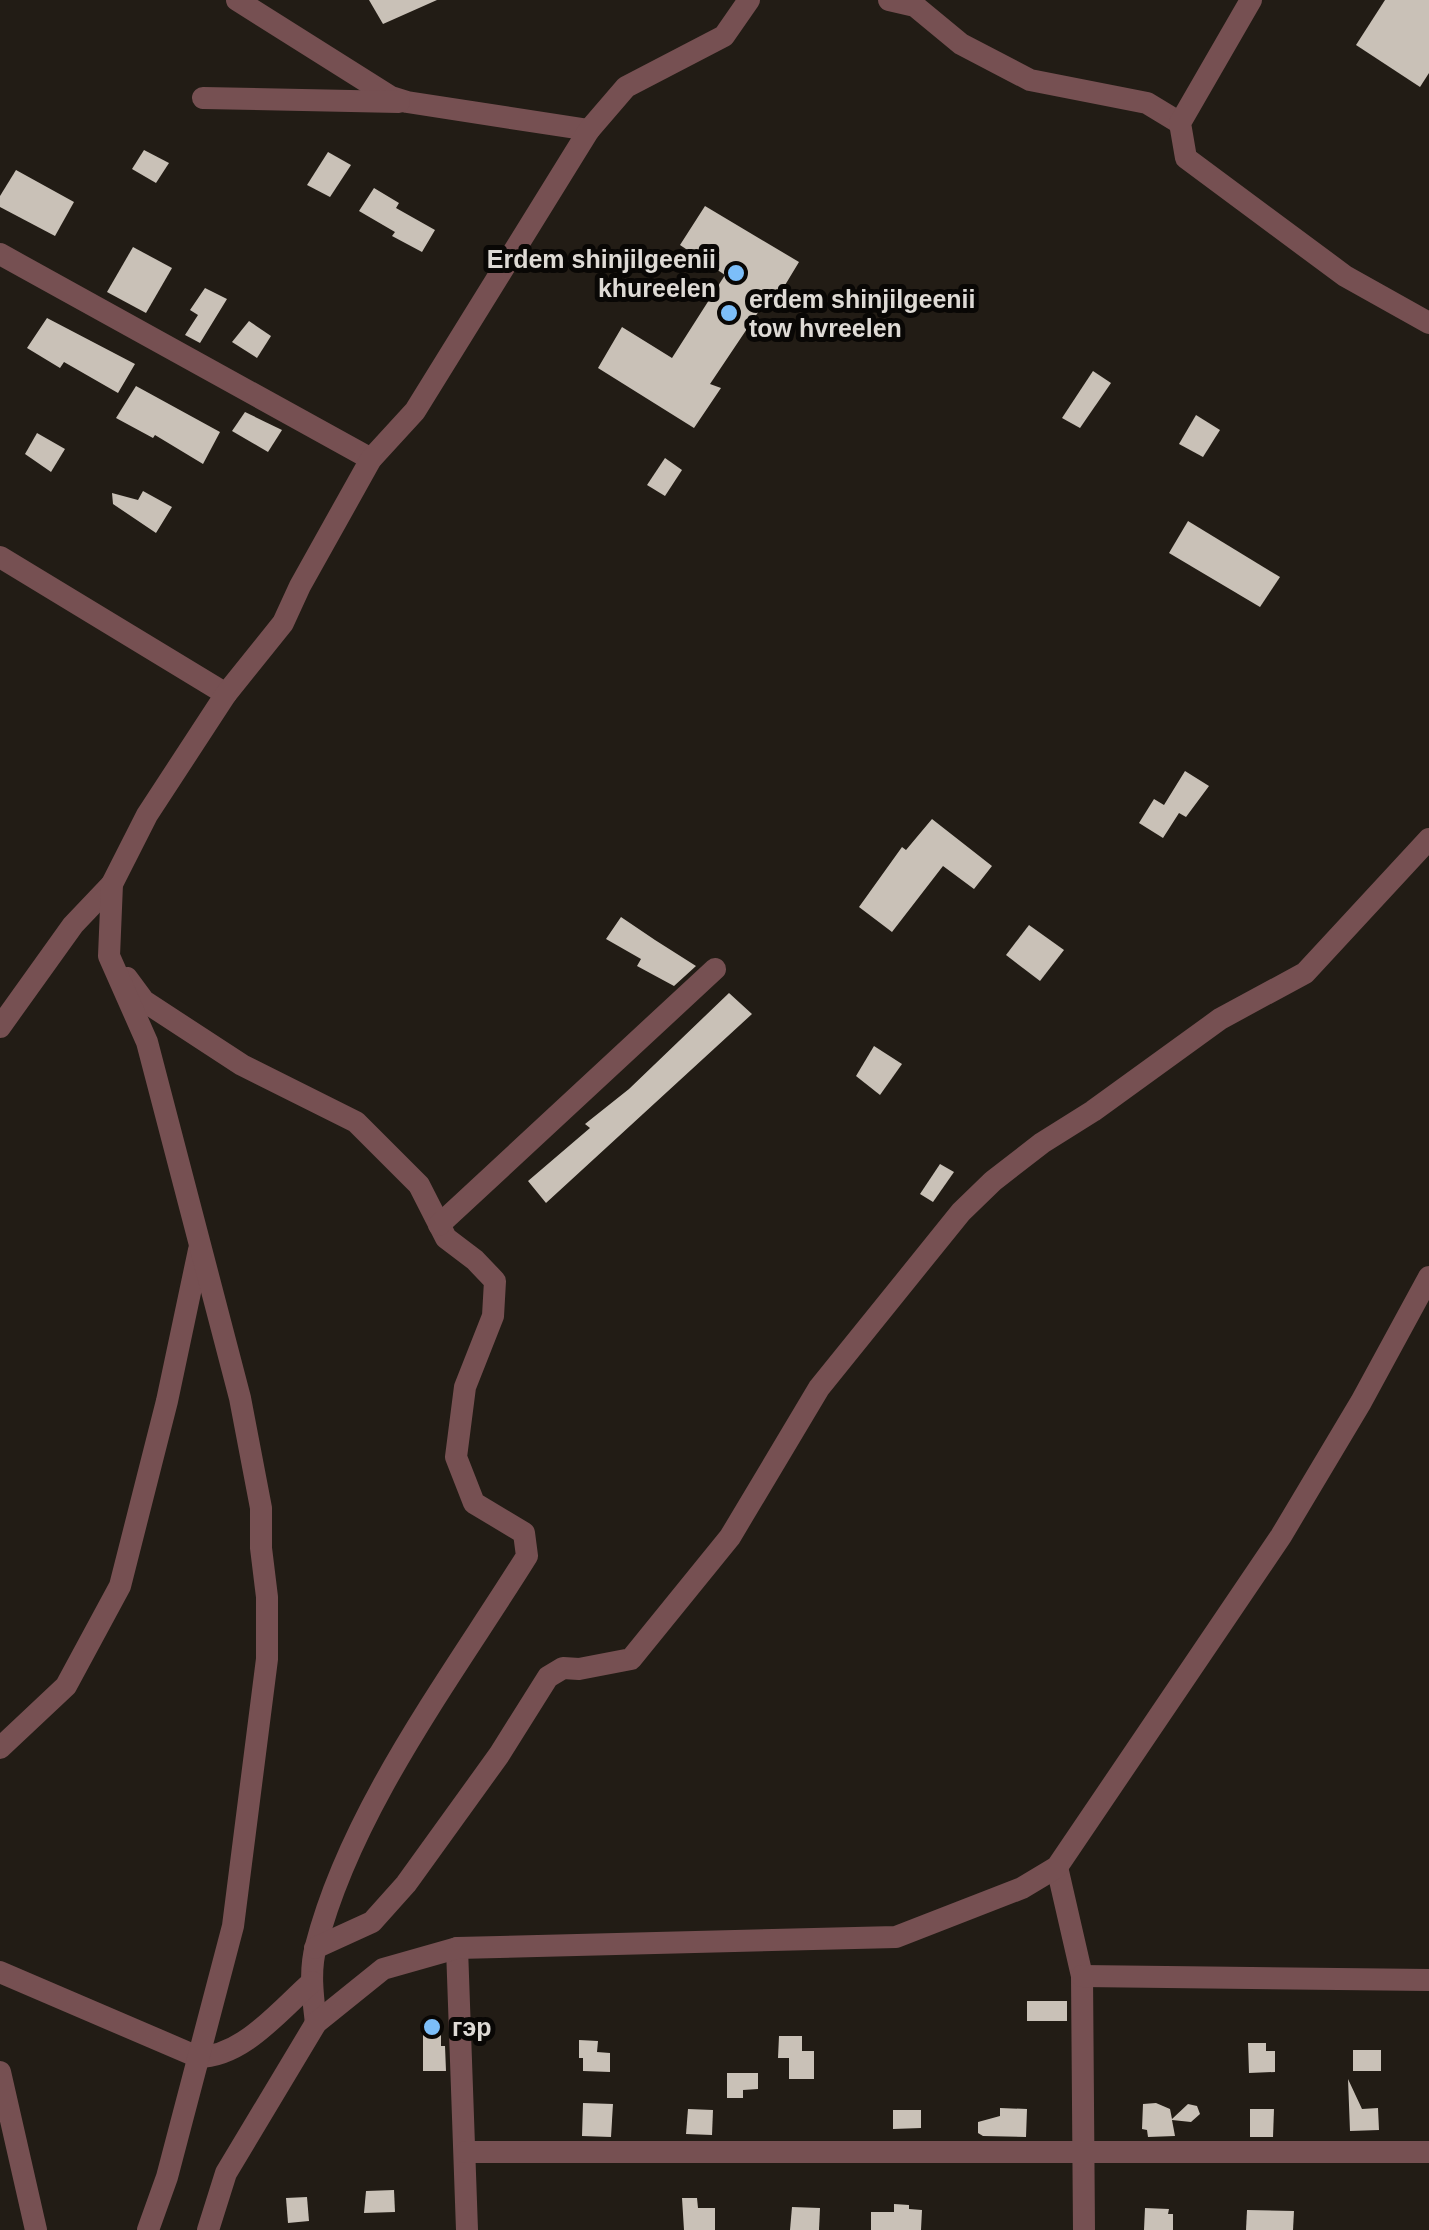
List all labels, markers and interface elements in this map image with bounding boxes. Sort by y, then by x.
place label: Erdem shinjilgeenii khureelen [487,245,716,302]
marker: Erdem shinjilgeenii khureelen [725,262,747,284]
place label: erdem shinjilgeenii tow hvreelen [749,285,975,342]
marker: erdem shinjilgeenii tow hvreelen [718,302,740,324]
place label: гэр [452,2013,492,2041]
marker: гэр [421,2016,443,2038]

